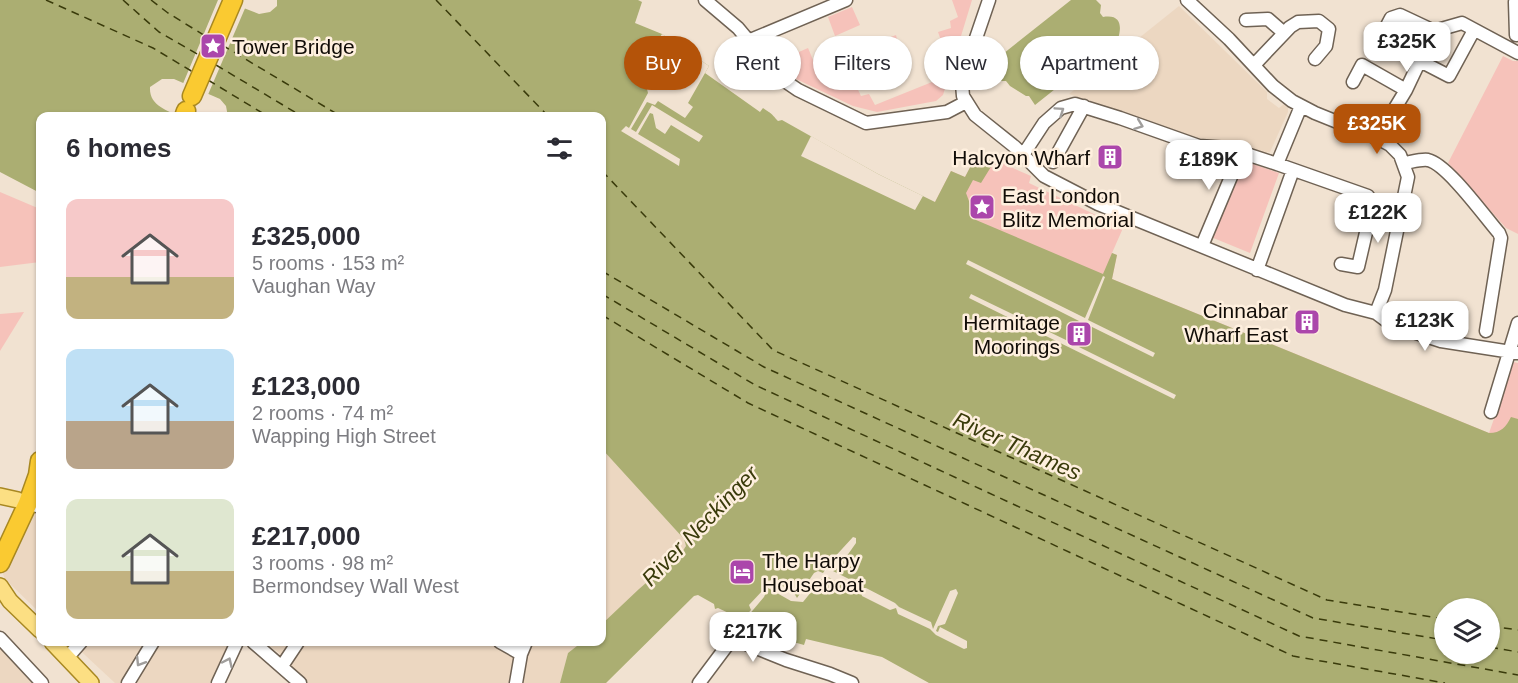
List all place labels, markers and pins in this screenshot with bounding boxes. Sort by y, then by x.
pin: £325K [1365,22,1449,73]
place icon: Tower Bridge [198,31,228,61]
place label: Tower Bridge [232,35,355,58]
pin: £325K [1335,104,1419,155]
pin: £189K [1167,140,1251,191]
building icon: Halcyon Wharf [1095,142,1125,172]
place label: Halcyon Wharf [952,146,1090,169]
place label: East London Blitz Memorial [1002,184,1134,231]
place icon: East London Blitz Memorial [967,192,997,222]
pin: £122K [1336,193,1420,244]
place label: Cinnabar Wharf East [1184,299,1288,346]
pin: £123K [1383,301,1467,352]
building icon: Cinnabar Wharf East [1292,307,1322,337]
place label: Hermitage Moorings [963,311,1060,358]
building icon: Hermitage Moorings [1064,319,1094,349]
place label: The Harpy Houseboat [762,549,864,596]
hotel icon: The Harpy Houseboat [727,557,757,587]
pin: £217K [711,612,795,663]

